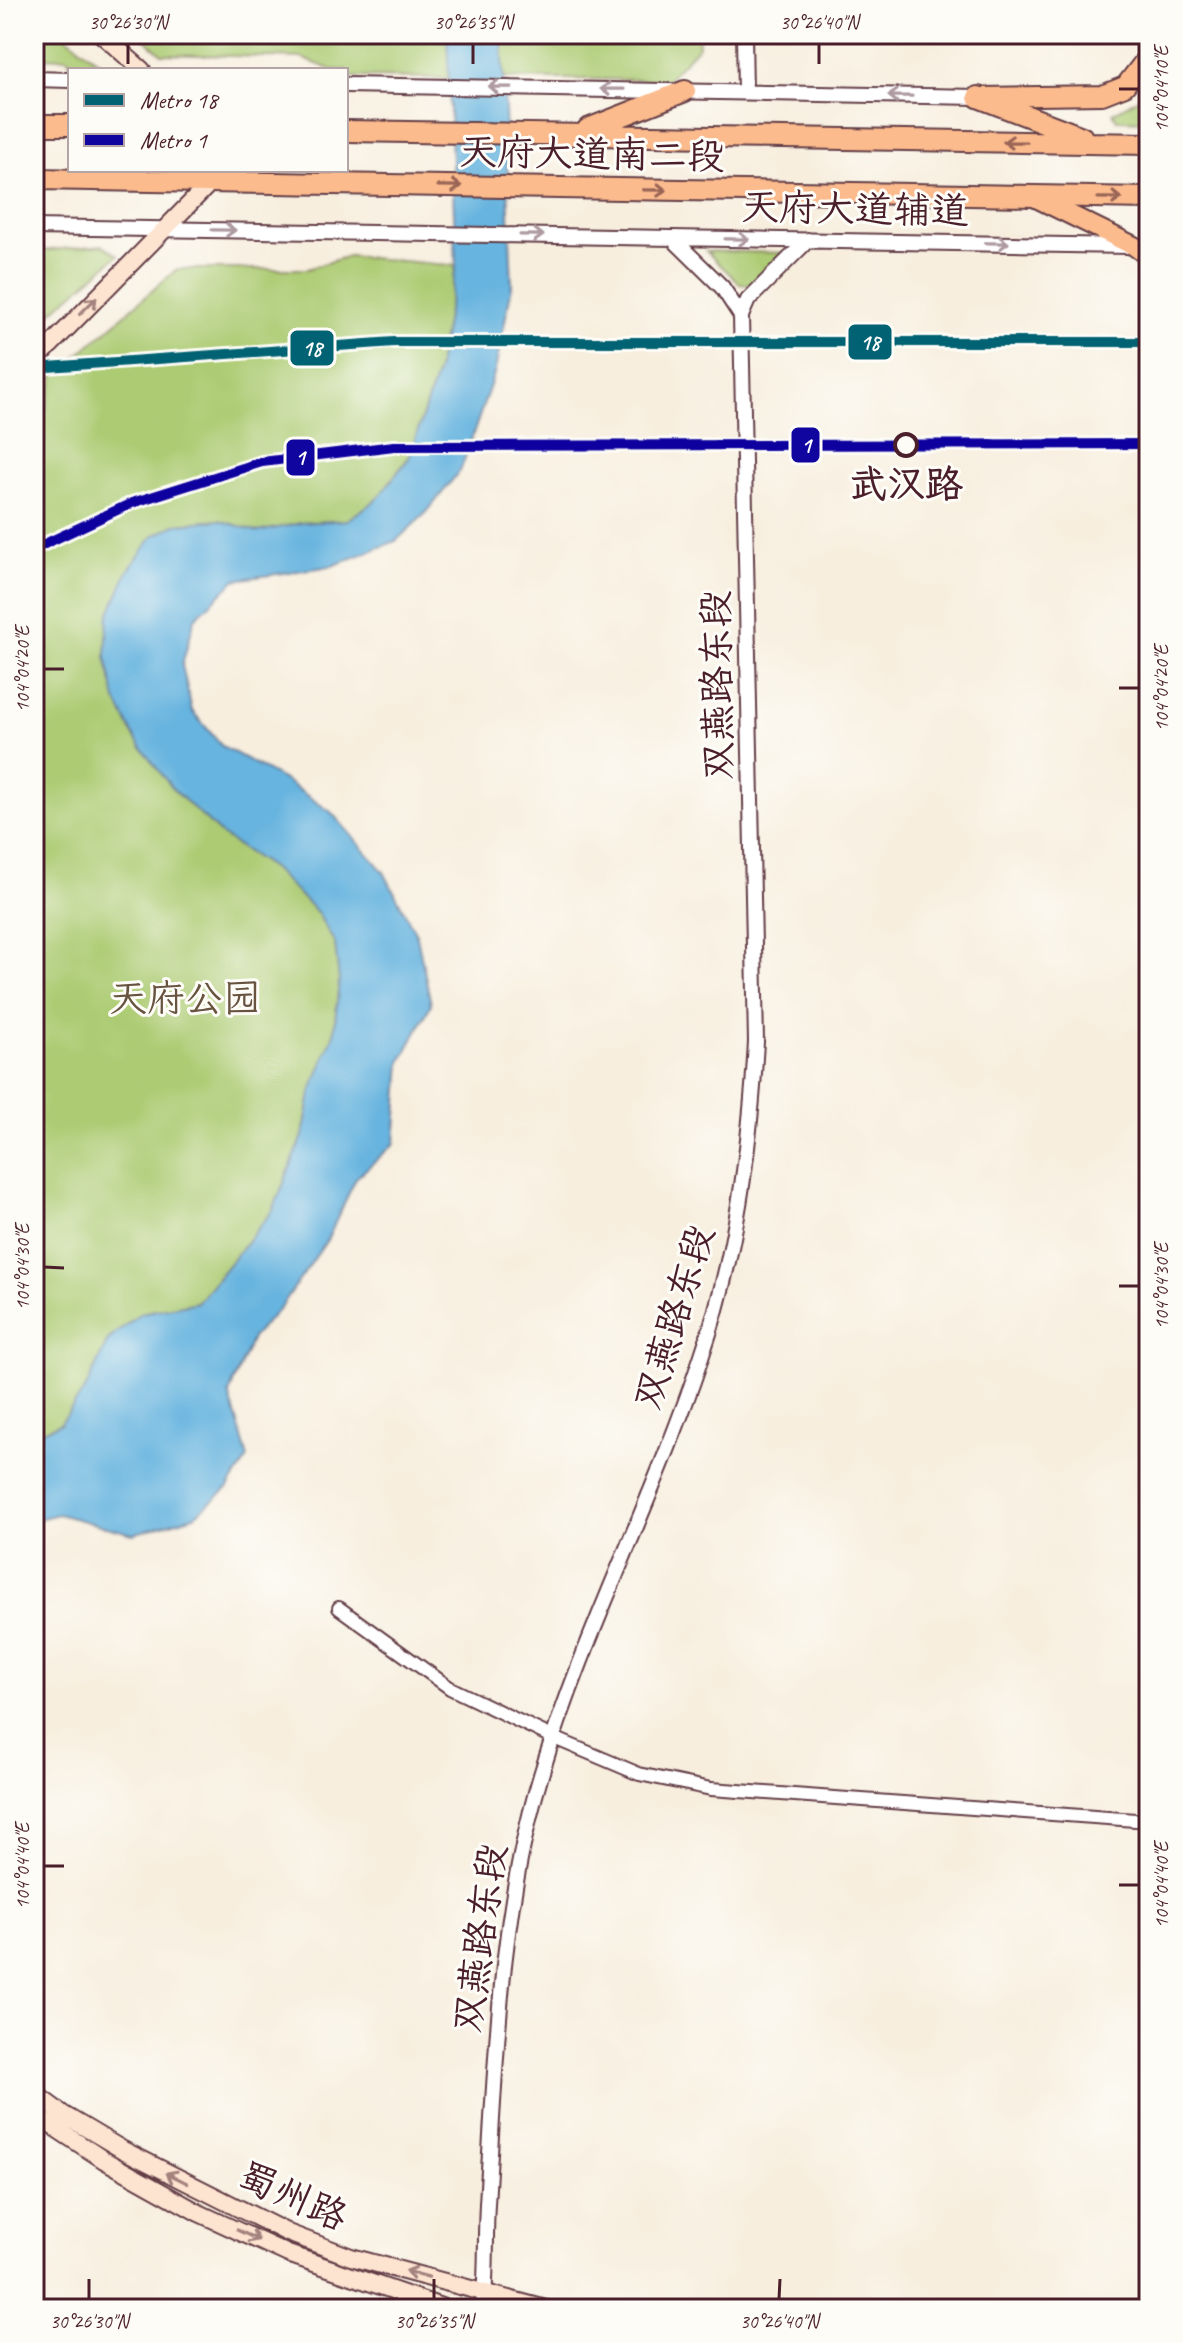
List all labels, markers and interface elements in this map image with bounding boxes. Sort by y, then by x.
text: 30°26'30"N [89,10,170,35]
text: 30°26'35"N [434,10,515,35]
text: 30°26'40"N [780,10,861,35]
text: 104°04'10"E [1149,43,1174,132]
legend [68,68,348,172]
one-way arrow [487,79,514,95]
one-way arrow [599,82,626,97]
text: Metro 18 [140,85,220,115]
one-way arrow [887,88,914,103]
text: Metro 1 [140,125,208,155]
street label: 天府大道南二段 [459,128,725,180]
one-way arrow [1002,134,1029,149]
one-way arrow [436,178,463,194]
one-way arrow [641,182,667,197]
street label: 天府大道辅道 [741,184,969,234]
one-way arrow [1096,190,1123,205]
one-way arrow [210,222,237,238]
one-way arrow [518,228,545,243]
one-way arrow [723,231,750,247]
one-way arrow [983,236,1010,251]
one-way arrow [79,296,98,316]
line badge: 18 [847,323,893,361]
line badge: 18 [289,329,335,367]
text: 18 [860,329,883,357]
text: 18 [302,335,325,363]
line badge: 1 [790,426,821,464]
text: 1 [801,432,813,460]
marker: 武汉路 [894,433,918,457]
line badge: 1 [285,438,316,477]
text: 1 [295,444,307,472]
place label: 武汉路 [849,461,963,508]
street label: 双燕路东段 [692,590,742,780]
text: 104°04'20"E [10,623,35,712]
text: 104°04'20"E [1149,642,1174,731]
park label: 天府公园 [109,975,261,1022]
street label: 双燕路东段 [624,1219,724,1415]
text: 104°04'30"E [10,1221,35,1310]
text: 104°04'30"E [1149,1240,1174,1329]
text: 104°04'40"E [10,1820,35,1909]
text: 104°04'40"E [1149,1839,1174,1928]
street label: 双燕路东段 [444,1841,516,2035]
street label: 蜀州路 [231,2151,355,2241]
one-way arrow [165,2169,189,2185]
one-way arrow [235,2229,259,2244]
one-way arrow [405,2265,431,2280]
text: 30°26'30"N [50,2309,131,2334]
text: 30°26'35"N [395,2309,476,2334]
text: 30°26'40"N [740,2309,821,2334]

